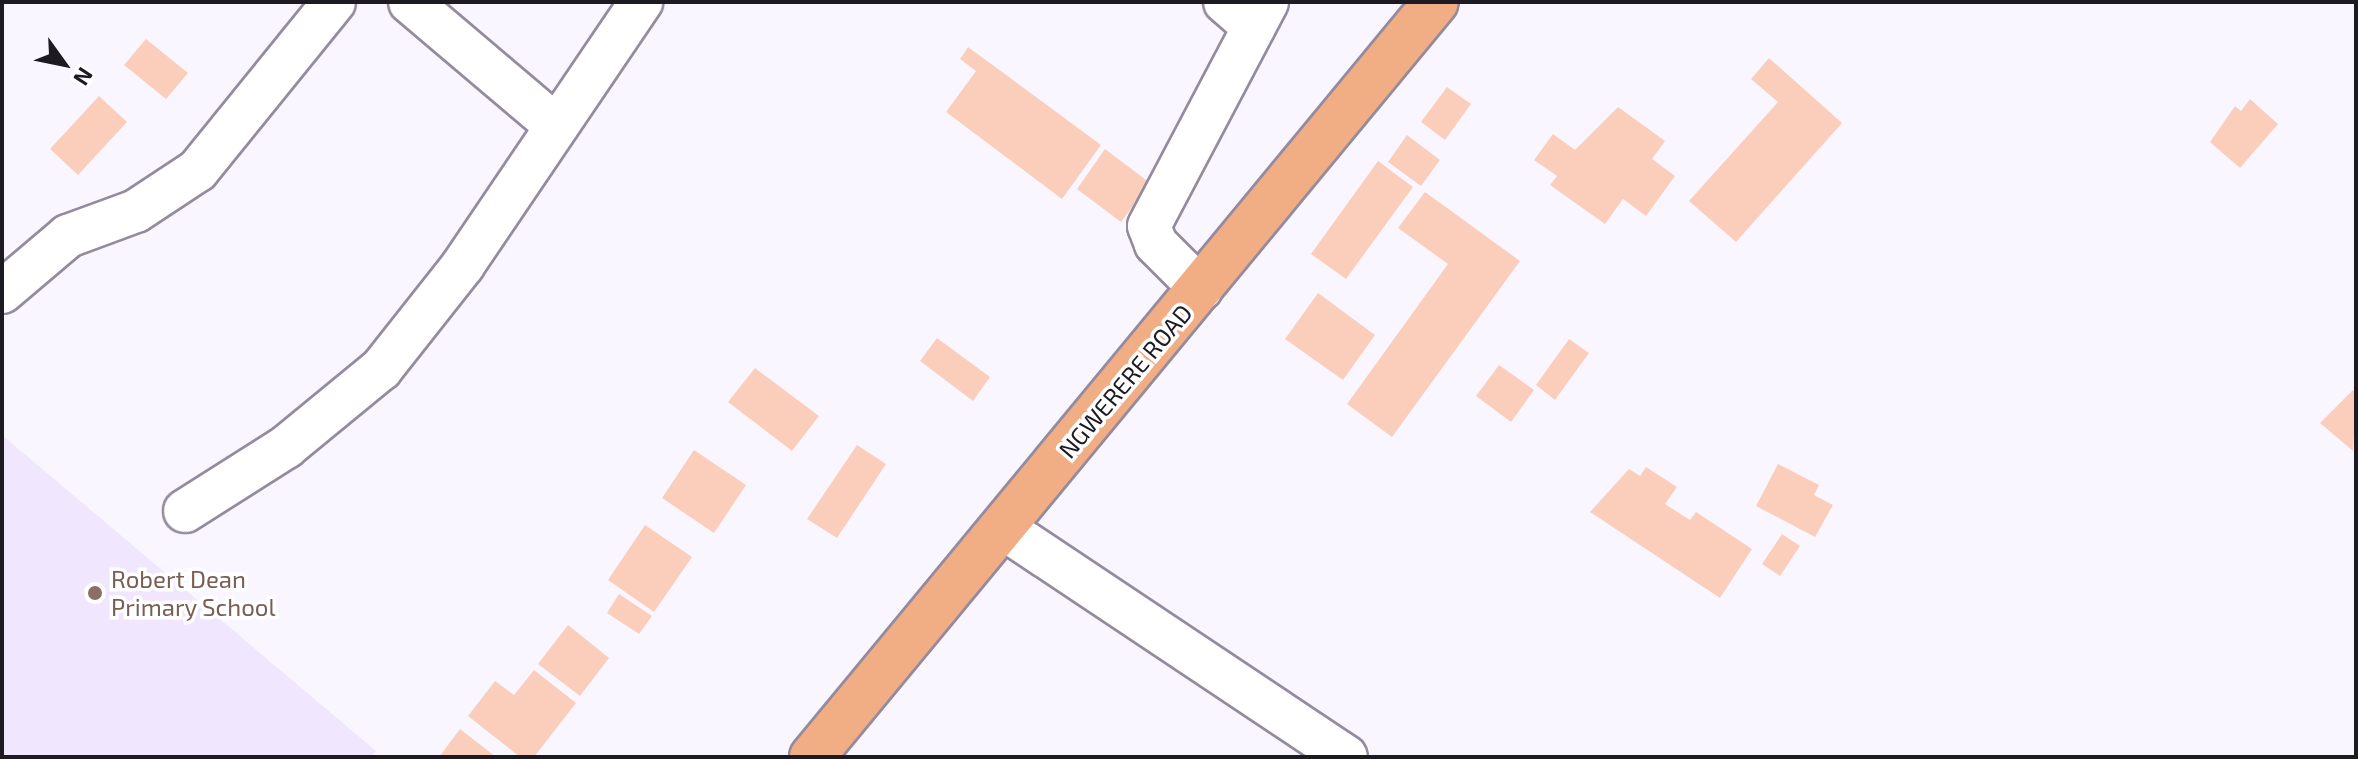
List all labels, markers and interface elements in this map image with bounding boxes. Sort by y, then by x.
north arrow [24,24,104,104]
text: N [69,63,99,91]
street label: NGWERERE ROAD [1052,298,1198,464]
place label: Robert Dean Primary School [111,565,276,621]
marker: Robert Dean Primary School [86,584,104,602]

